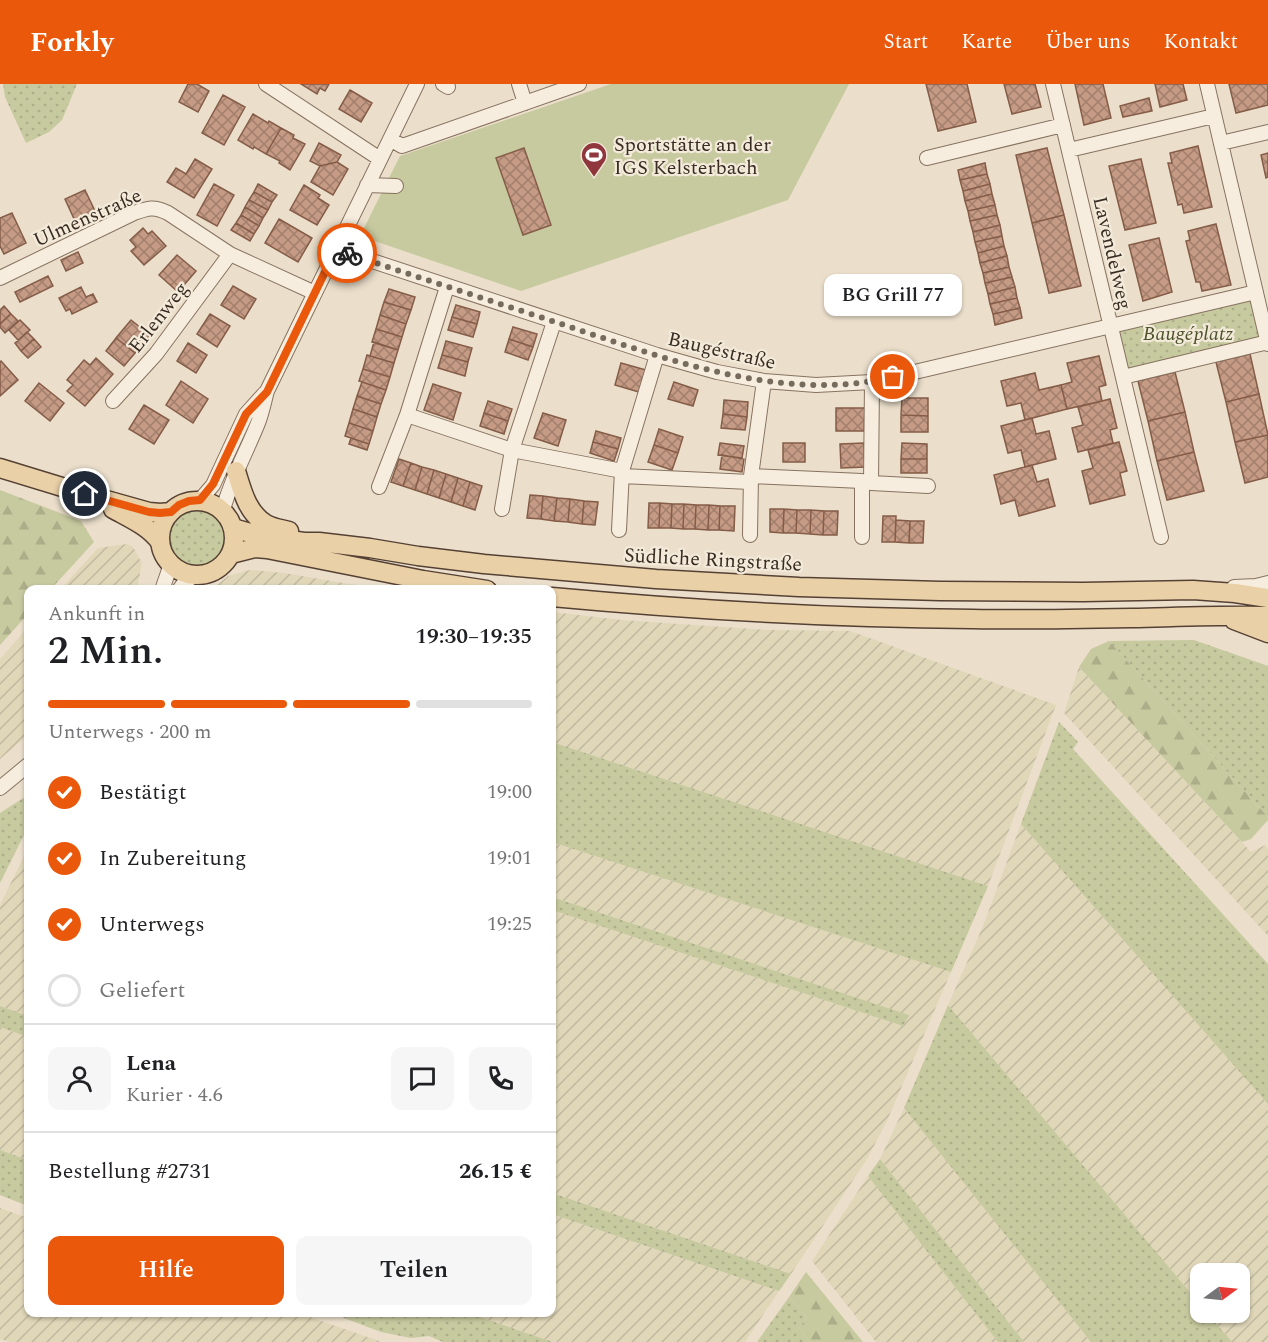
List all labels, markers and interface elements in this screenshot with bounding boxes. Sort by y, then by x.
text: Forkly [30,21,114,64]
text: Start [883,26,928,58]
text: Karte [961,26,1012,58]
text: Über uns [1045,26,1130,58]
text: Kontakt [1163,26,1238,58]
place label: Sportstätte an der IGS Kelsterbach [614,130,771,183]
sports icon: Sportstätte an der IGS Kelsterbach [579,140,609,178]
street label: Ulmenstraße [28,181,146,255]
street label: Lavendelweg [1084,193,1140,313]
courier [317,223,377,283]
icon: bike [331,237,364,270]
street label: Erlenweg [121,275,196,360]
callout: BG Grill 77 [824,275,962,317]
text: BG Grill 77 [841,280,945,310]
park label: Baugéplatz [1143,319,1233,349]
street label: Baugéstraße [665,324,779,378]
pin [867,351,918,402]
icon: bag [876,360,909,393]
pin [59,468,110,519]
icon: home [68,477,101,510]
street label: Südliche Ringstraße [623,540,803,580]
text: Ankunft in [48,599,145,629]
text: 19:30–19:35 [415,620,532,653]
text: 2 Min. [48,622,163,681]
text: Unterwegs · 200 m [48,717,211,747]
icon: check [48,776,81,809]
text: Bestätigt [99,776,187,809]
text: 19:00 [487,777,532,807]
icon: check [48,842,81,875]
text: In Zubereitung [99,842,247,875]
text: 19:01 [487,843,532,873]
icon: check [48,908,81,941]
text: Unterwegs [99,908,205,941]
text: 19:25 [487,909,532,939]
text: Geliefert [99,974,185,1007]
button: person [48,1047,111,1110]
text: Lena [126,1047,176,1080]
button: chat [391,1047,454,1110]
button: phone [469,1047,532,1110]
text: Kurier · 4.6 [126,1080,223,1110]
text: Bestellung #2731 [48,1155,212,1188]
text: 26.15 € [459,1155,532,1188]
button: Hilfe [48,1236,284,1305]
button: Teilen [296,1236,532,1305]
north arrow [1190,1263,1250,1323]
map controls [1190,1263,1250,1323]

